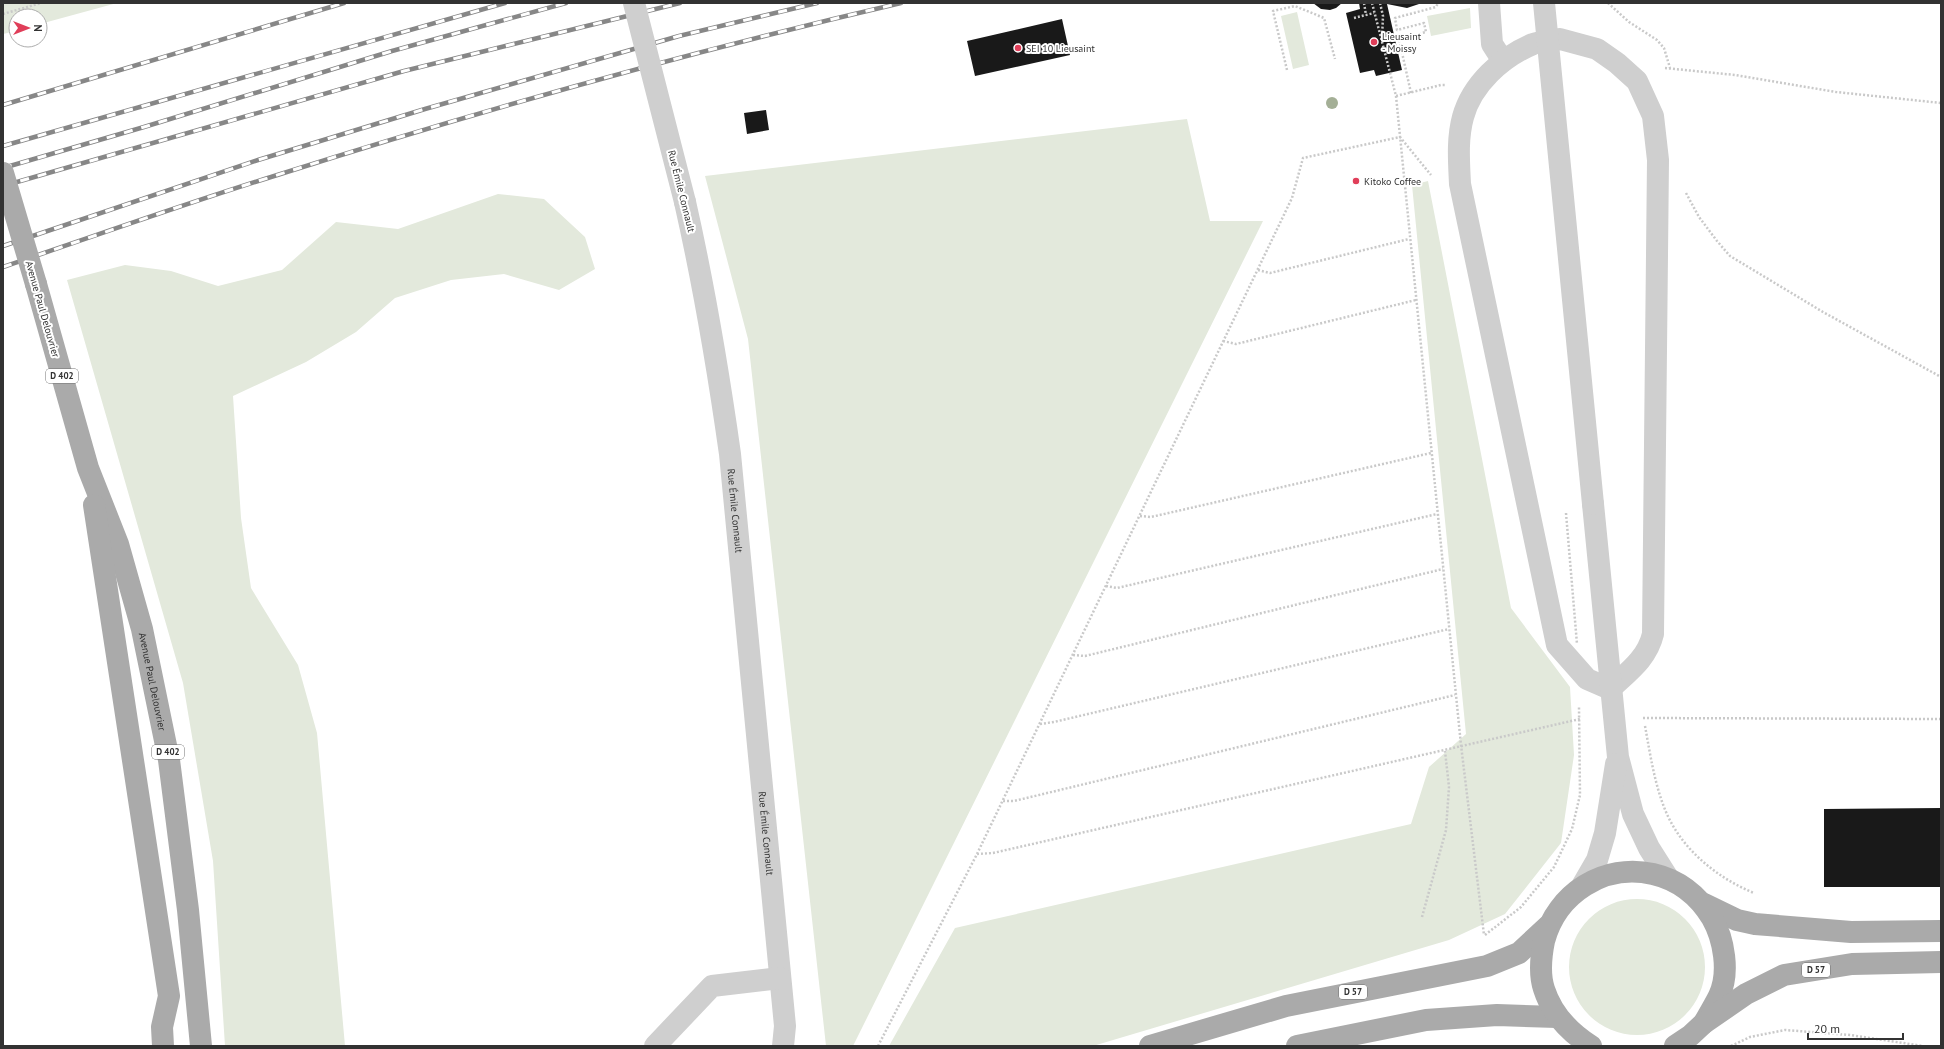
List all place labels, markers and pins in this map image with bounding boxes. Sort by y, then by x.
place label: Lieusaint - Moissy [1382,30,1422,55]
marker: Lieusaint - Moissy [1369,37,1379,47]
place label: SEI 10 Lieusaint [1026,42,1095,55]
marker: SEI 10 Lieusaint [1013,43,1023,53]
place label: Kitoko Coffee [1364,175,1421,188]
marker: Kitoko Coffee [1351,176,1361,186]

